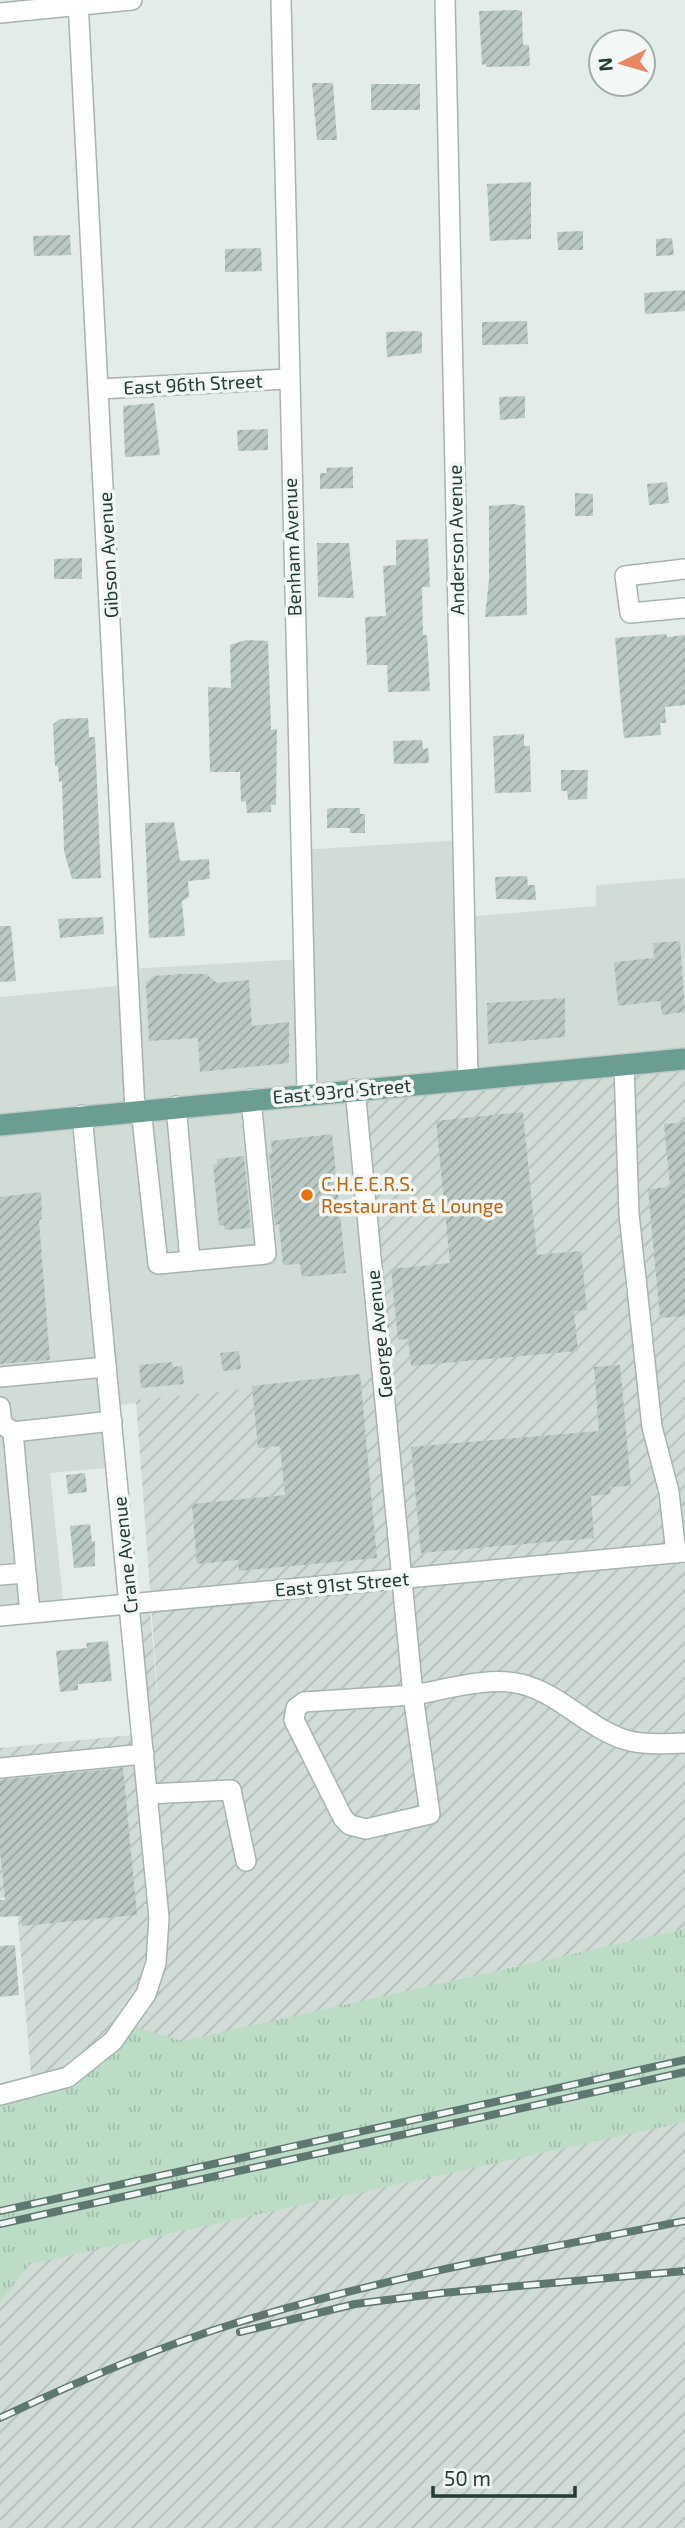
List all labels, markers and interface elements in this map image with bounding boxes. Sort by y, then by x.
north arrow [587,28,657,98]
text: N [593,57,617,72]
street label: East 96th Street [123,368,263,399]
street label: Anderson Avenue [443,465,468,615]
street label: Benham Avenue [278,477,305,617]
street label: Gibson Avenue [93,491,122,619]
street label: East 93rd Street [272,1073,412,1108]
place label: C.H.E.E.R.S. Restaurant & Lounge [321,1172,504,1217]
marker: C.H.E.E.R.S. Restaurant & Lounge [299,1187,315,1203]
street label: George Avenue [360,1269,397,1399]
street label: Crane Avenue [107,1495,142,1615]
street label: East 91st Street [274,1566,410,1601]
scale bar [433,2454,575,2498]
text: 50 m [444,2465,491,2490]

